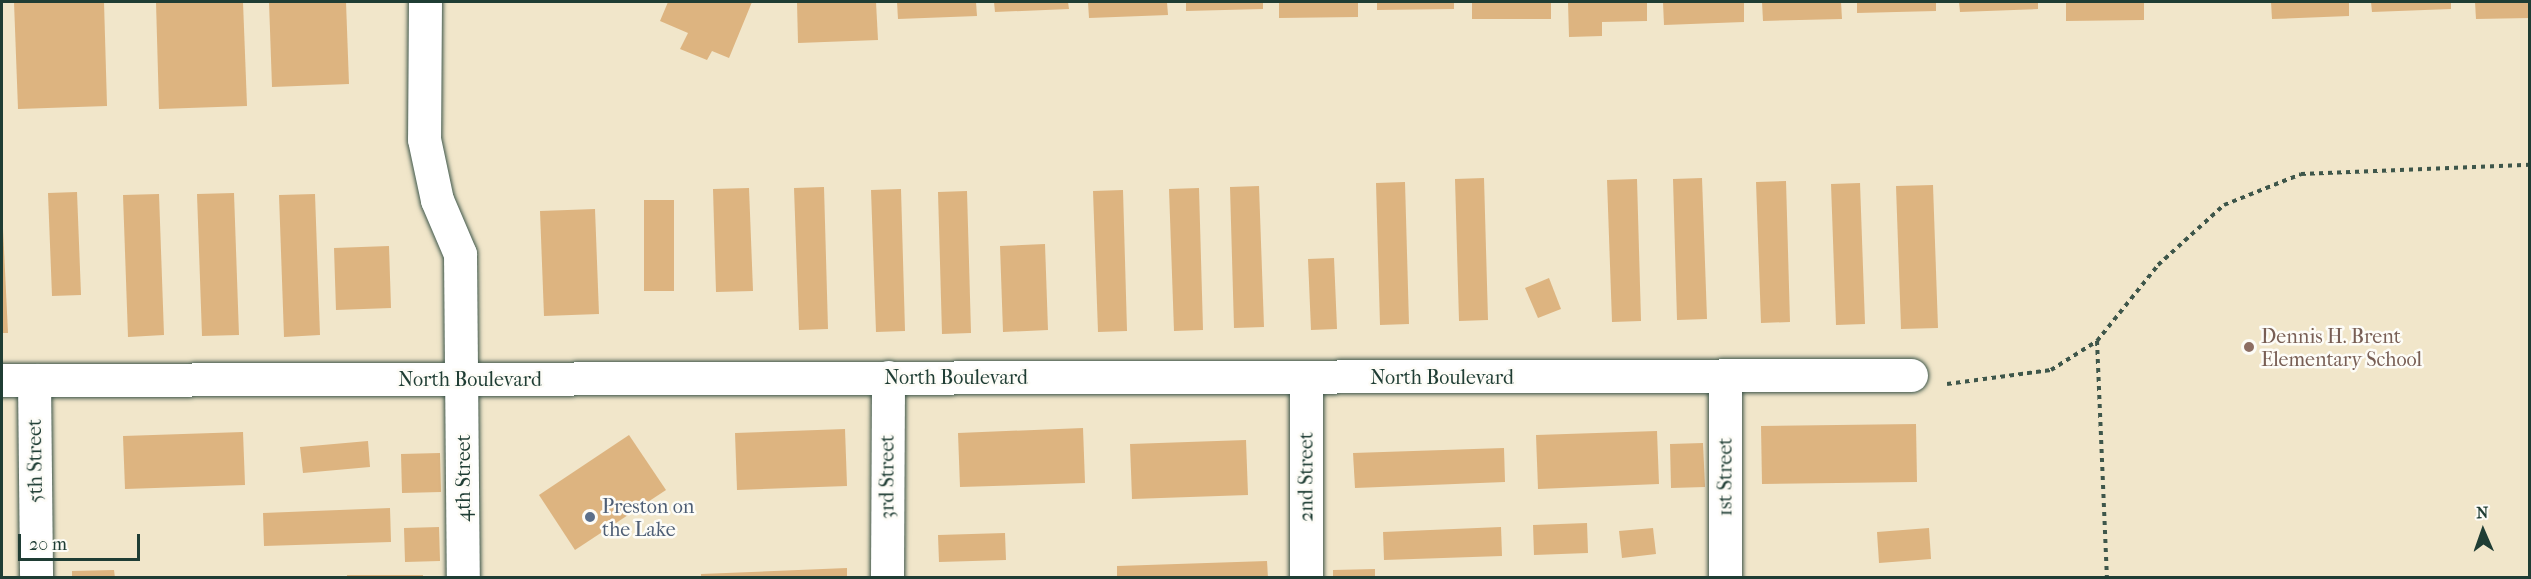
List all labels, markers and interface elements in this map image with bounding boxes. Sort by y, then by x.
place label: Dennis H. Brent Elementary School [2261,324,2422,371]
marker: Dennis H. Brent Elementary School [2242,340,2256,354]
street label: North Boulevard [884,365,1028,389]
street label: North Boulevard [1370,365,1514,389]
street label: North Boulevard [398,367,542,391]
street label: 5th Street [22,419,48,503]
street label: 2nd Street [1294,432,1318,522]
street label: 4th Street [451,434,475,522]
street label: 3rd Street [875,435,899,519]
street label: 1st Street [1713,438,1737,516]
place label: Preston on the Lake [602,494,694,541]
north arrow [2453,501,2513,561]
text: N [2476,503,2489,522]
marker: Preston on the Lake [583,510,597,524]
scale bar [21,522,142,560]
text: 20 m [29,534,67,555]

